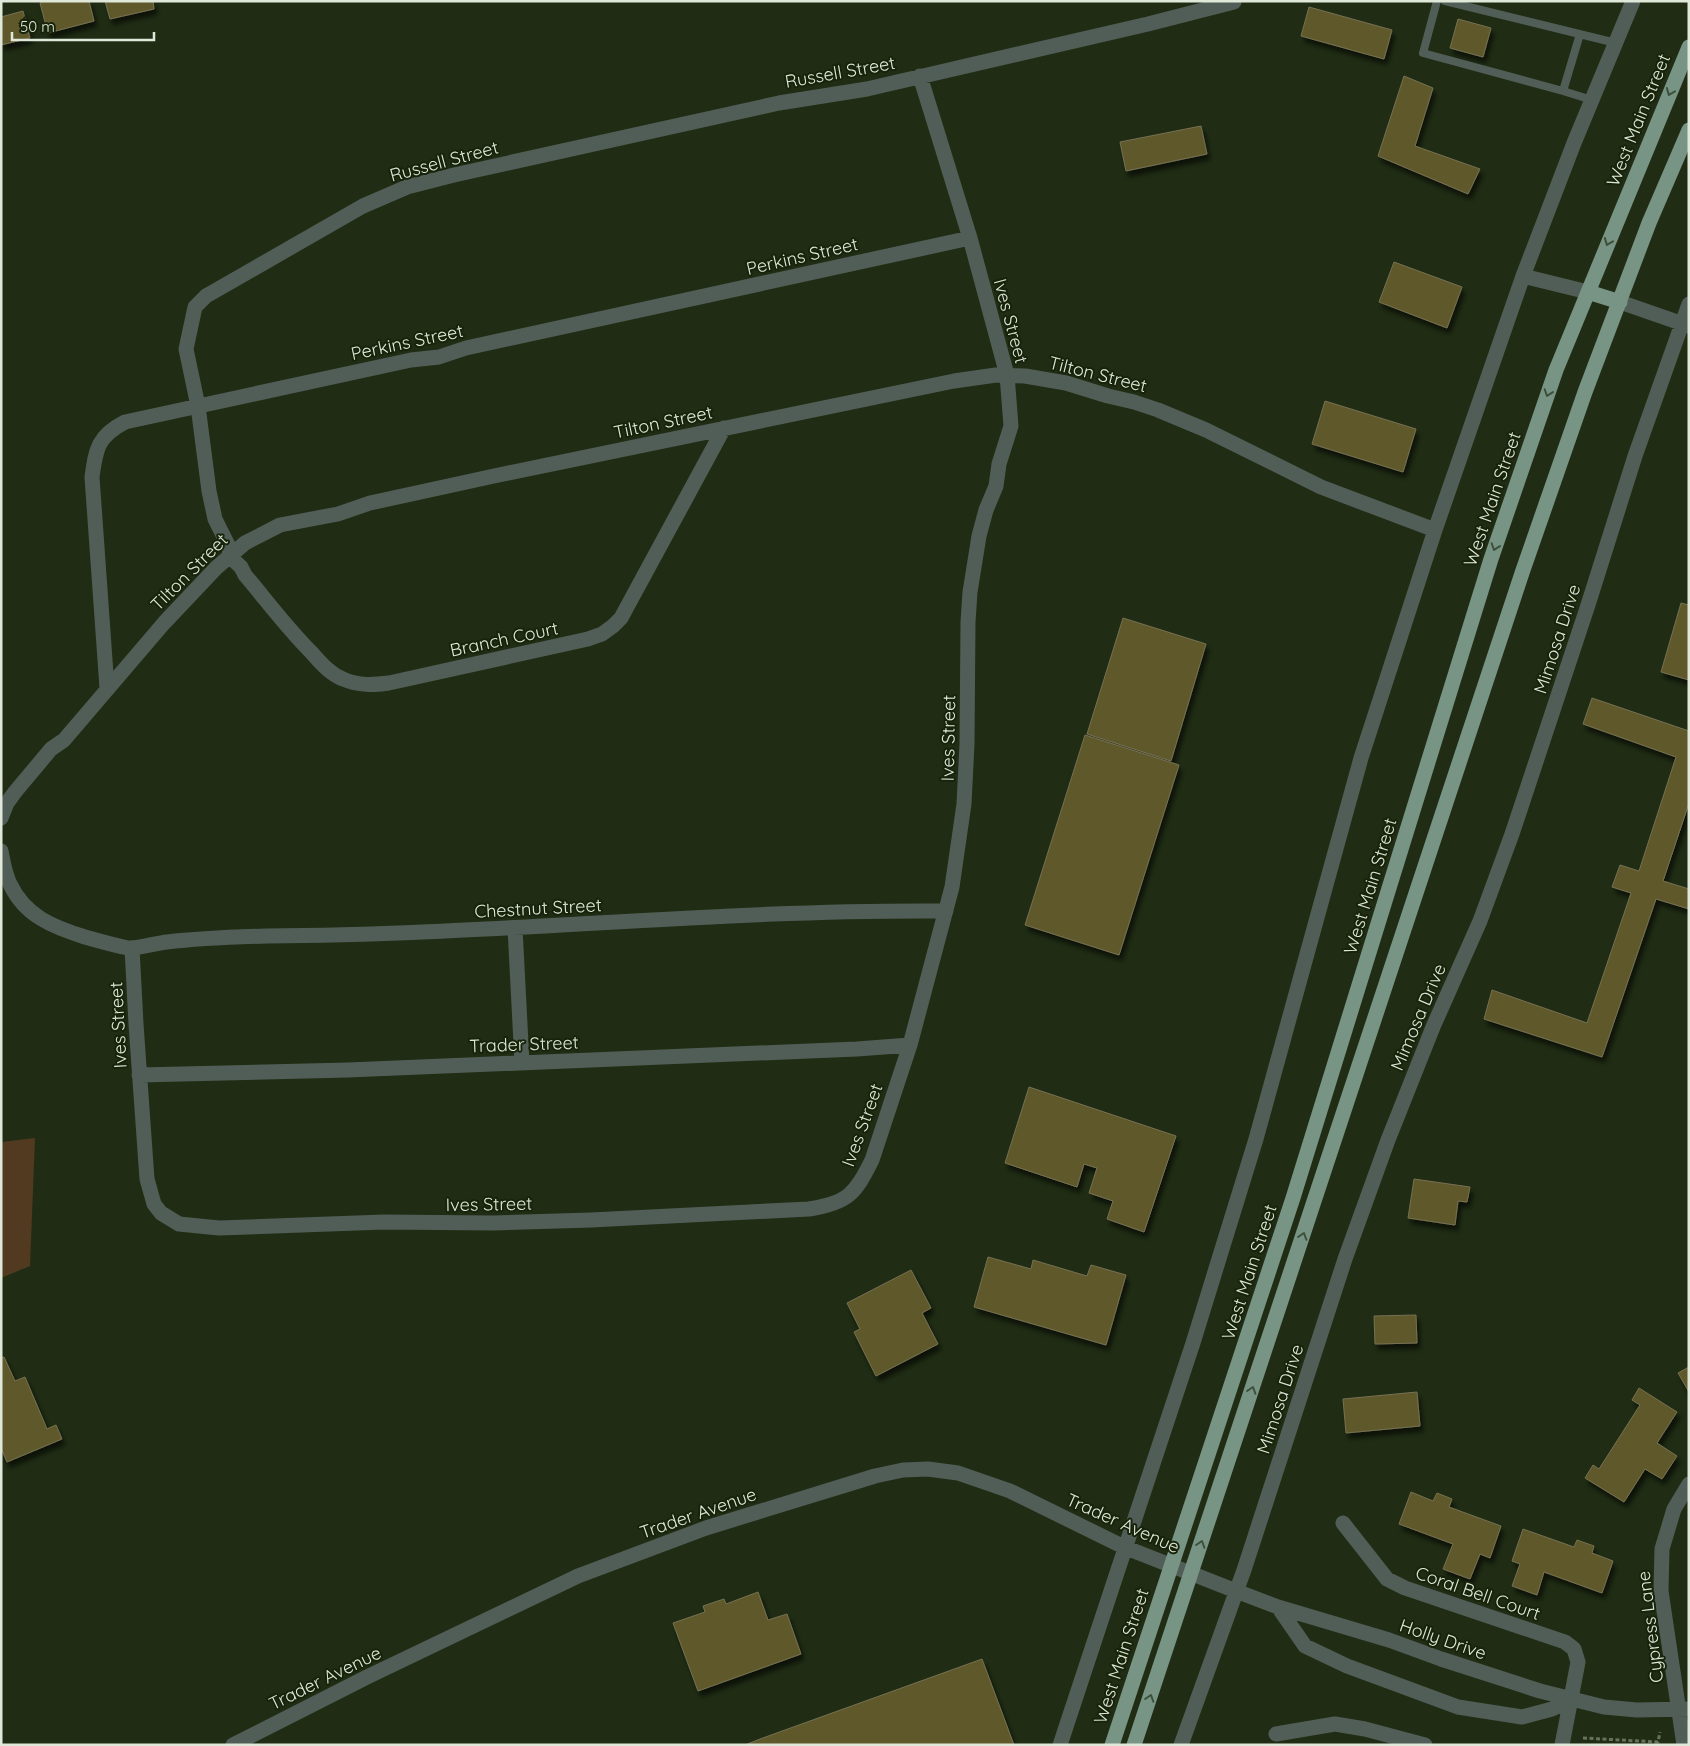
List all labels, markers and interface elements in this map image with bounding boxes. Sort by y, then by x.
scale bar [12,10,155,42]
text: 50 m [20,17,55,36]
street label: West Main Street [1601,50,1675,190]
street label: Russell Street [783,51,897,93]
one-way arrow [1666,87,1676,96]
street label: Russell Street [387,135,501,187]
street label: Perkins Street [744,232,860,280]
one-way arrow [1604,237,1614,246]
street label: Ives Street [989,276,1033,366]
street label: Perkins Street [349,319,465,365]
street label: Tilton Street [1047,351,1149,397]
one-way arrow [1544,389,1554,397]
street label: Tilton Street [612,400,714,444]
street label: West Main Street [1458,429,1526,569]
street label: Tilton Street [145,528,233,616]
one-way arrow [1491,542,1501,551]
street label: Mimosa Drive [1528,581,1586,697]
street label: Branch Court [448,616,560,662]
street label: Ives Street [936,694,960,782]
street label: West Main Street [1338,815,1402,957]
street label: Chestnut Street [474,893,602,923]
street label: Mimosa Drive [1385,960,1451,1074]
street label: Ives Street [104,981,132,1069]
street label: Trader Street [469,1031,579,1057]
street label: Ives Street [836,1080,888,1170]
street label: Ives Street [445,1192,533,1216]
street label: West Main Street [1216,1201,1282,1343]
one-way arrow [1297,1232,1307,1240]
street label: Mimosa Drive [1251,1341,1309,1457]
one-way arrow [1246,1386,1256,1395]
street label: Trader Avenue [637,1482,759,1544]
street label: Trader Avenue [1063,1488,1183,1558]
one-way arrow [1195,1541,1205,1549]
street label: Coral Bell Court [1413,1561,1543,1625]
street label: Cypress Lane [1632,1570,1668,1684]
street label: West Main Street [1088,1585,1154,1727]
street label: Holly Drive [1397,1613,1489,1665]
street label: Trader Avenue [265,1641,385,1715]
one-way arrow [1144,1695,1154,1703]

